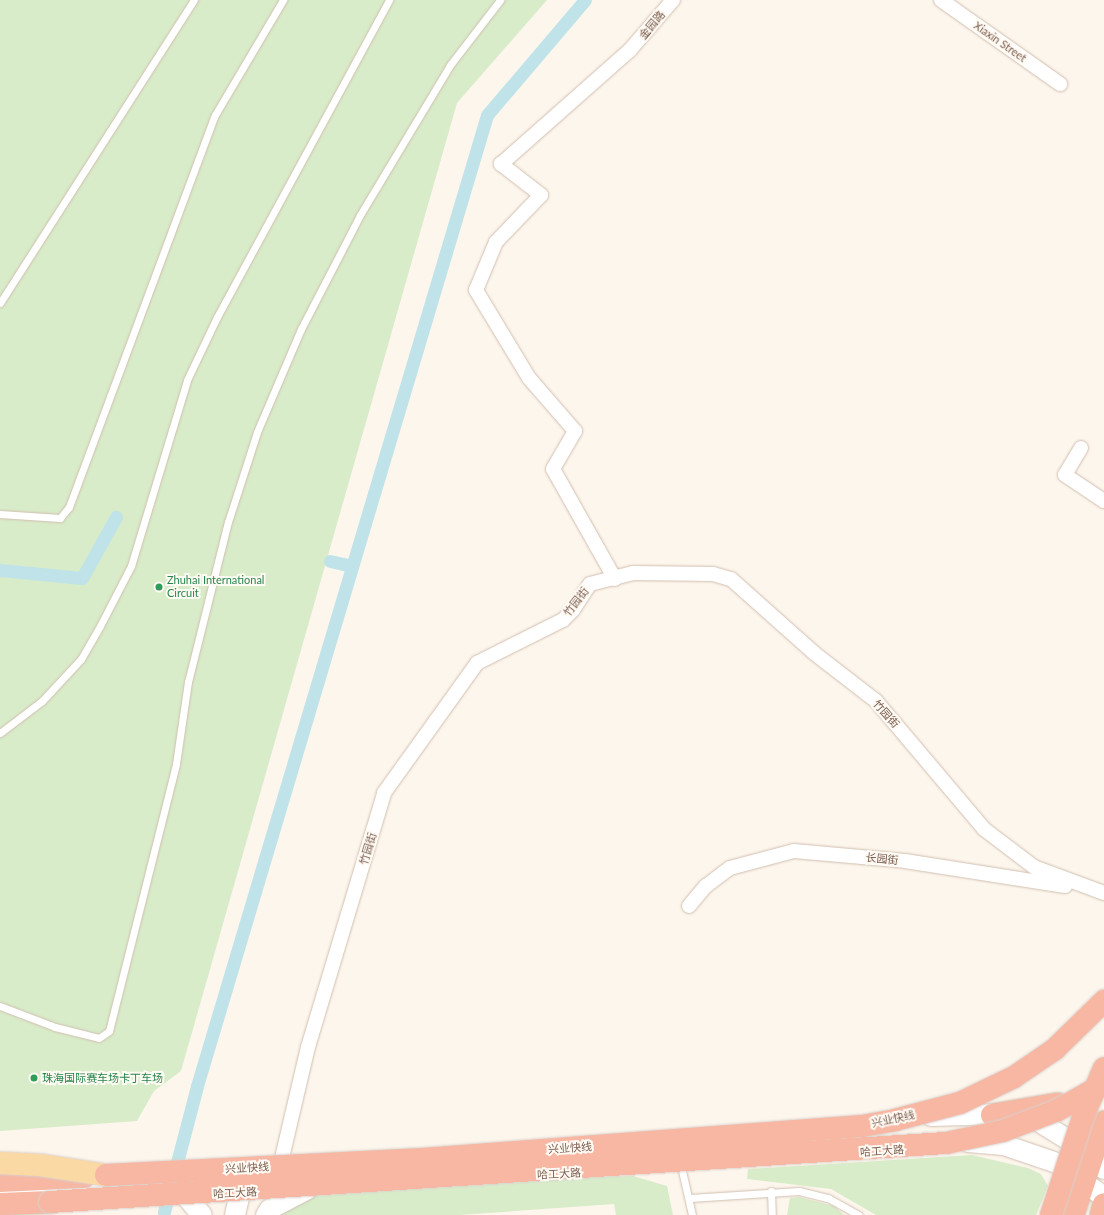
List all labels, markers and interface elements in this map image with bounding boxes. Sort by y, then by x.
street label: 金园路 [636,8,668,42]
street label: Xiaxin Street [971,19,1029,65]
place label: Zhuhai International Circuit [167,574,264,600]
marker: Zhuhai International Circuit [154,582,164,592]
street label: 竹园街 [561,585,591,619]
street label: 竹园街 [870,697,902,731]
street label: 竹园街 [357,831,379,867]
street label: 长园街 [865,851,899,867]
place label: 珠海国际赛车场卡丁车场 [42,1071,163,1085]
marker: 珠海国际赛车场卡丁车场 [29,1073,39,1083]
street label: 兴业快线 [870,1108,916,1130]
street label: 兴业快线 [548,1140,592,1156]
street label: 哈工大路 [860,1143,904,1159]
street label: 兴业快线 [225,1160,269,1176]
street label: 哈工大路 [537,1166,581,1182]
street label: 哈工大路 [213,1185,257,1201]

